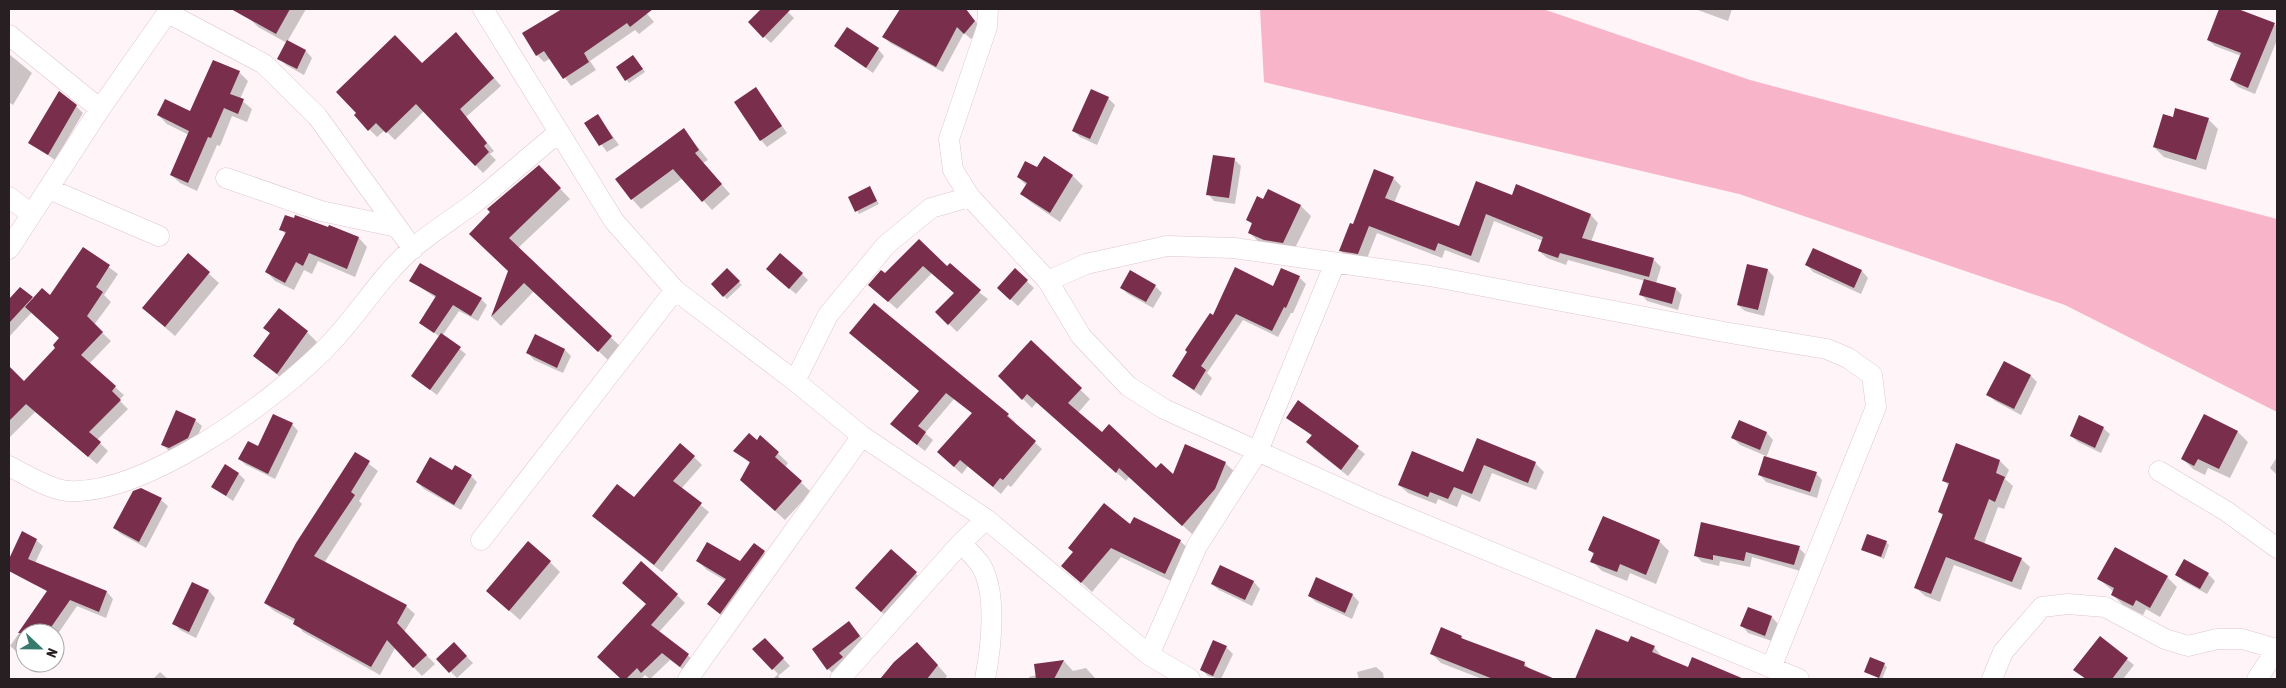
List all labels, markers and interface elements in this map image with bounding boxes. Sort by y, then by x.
north arrow [15,623,65,673]
text: N [43,646,61,660]

